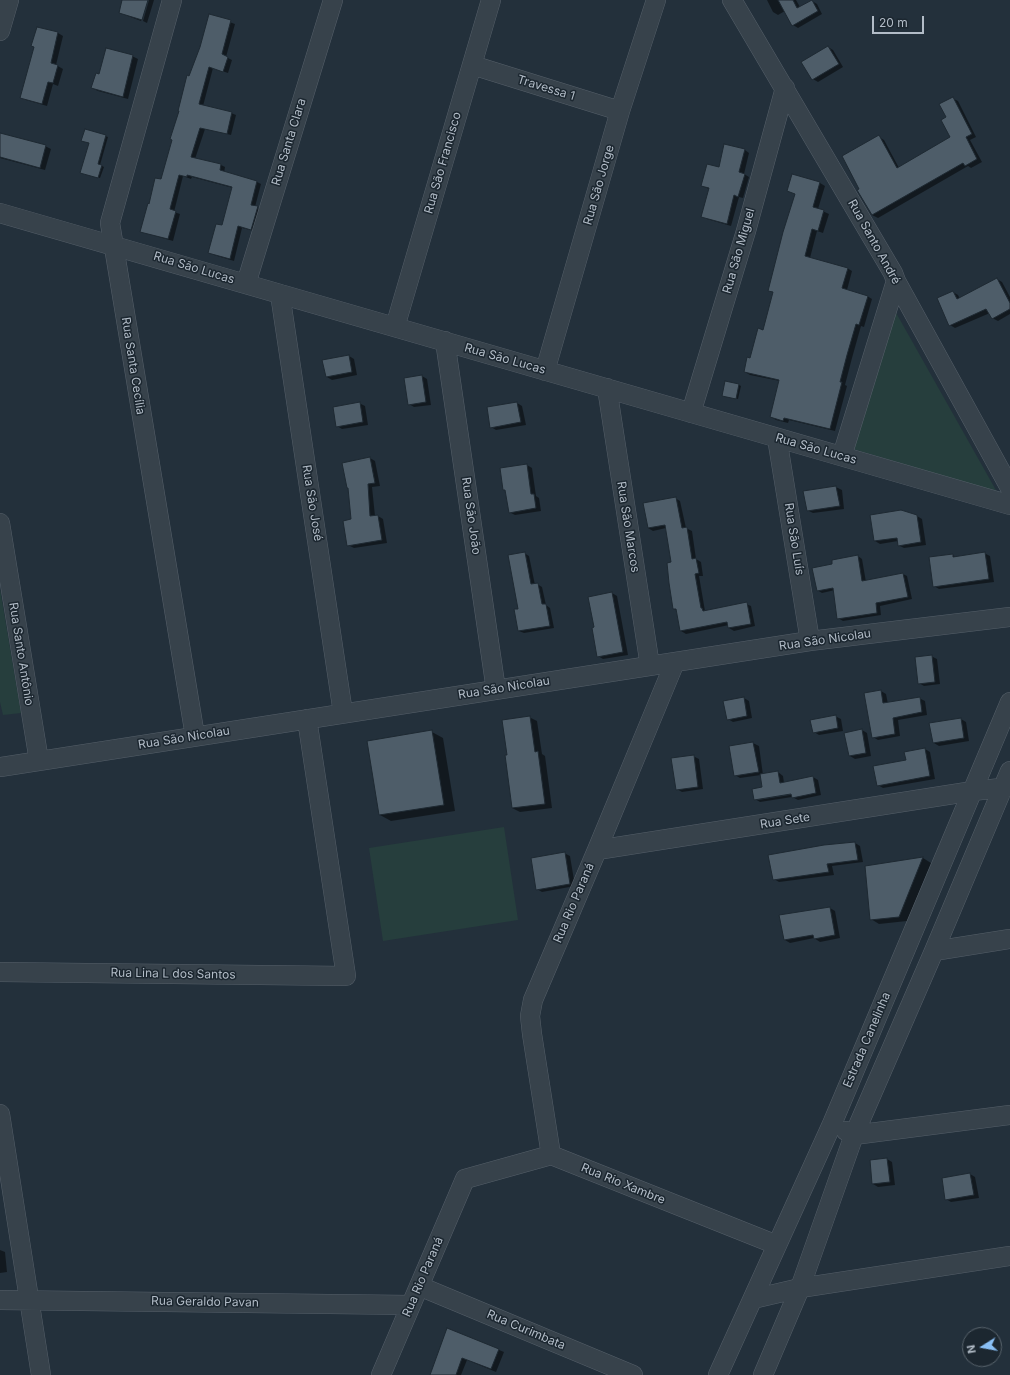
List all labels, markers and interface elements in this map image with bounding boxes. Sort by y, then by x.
scale bar [874,8,926,34]
text: 20 m [879,15,908,30]
street label: Travessa 1 [516,72,576,104]
street label: Rua Santa Clara [269,97,309,187]
street label: Rua São Francisco [422,110,464,216]
street label: Rua São Jorge [581,143,617,227]
street label: Rua Santo André [845,197,903,287]
street label: Rua São Miguel [720,207,758,295]
street label: Rua São Lucas [152,249,236,287]
street label: Rua Santa Cecília [118,316,148,416]
street label: Rua São Lucas [463,341,547,377]
street label: Rua São Lucas [774,431,858,467]
street label: Rua São José [299,464,325,542]
street label: Rua São João [458,476,484,556]
street label: Rua São Marcos [614,480,642,574]
street label: Rua São Luís [781,502,807,576]
street label: Rua Santo Antônio [6,601,36,707]
street label: Rua São Nicolau [778,626,872,654]
street label: Rua São Nicolau [457,674,551,702]
street label: Rua São Nicolau [137,724,231,752]
street label: Rua Sete [759,810,811,832]
street label: Rua Rio Paraná [551,861,597,945]
street label: Rua Lina L dos Santos [110,966,236,982]
street label: Estrada Canelinha [840,990,894,1090]
street label: Rua Rio Xambre [579,1161,667,1207]
street label: Rua Rio Paraná [400,1235,446,1319]
street label: Rua Geraldo Pavan [151,1294,259,1310]
street label: Rua Curimbata [485,1307,567,1353]
north arrow [962,1327,1002,1367]
text: N [964,1344,979,1355]

